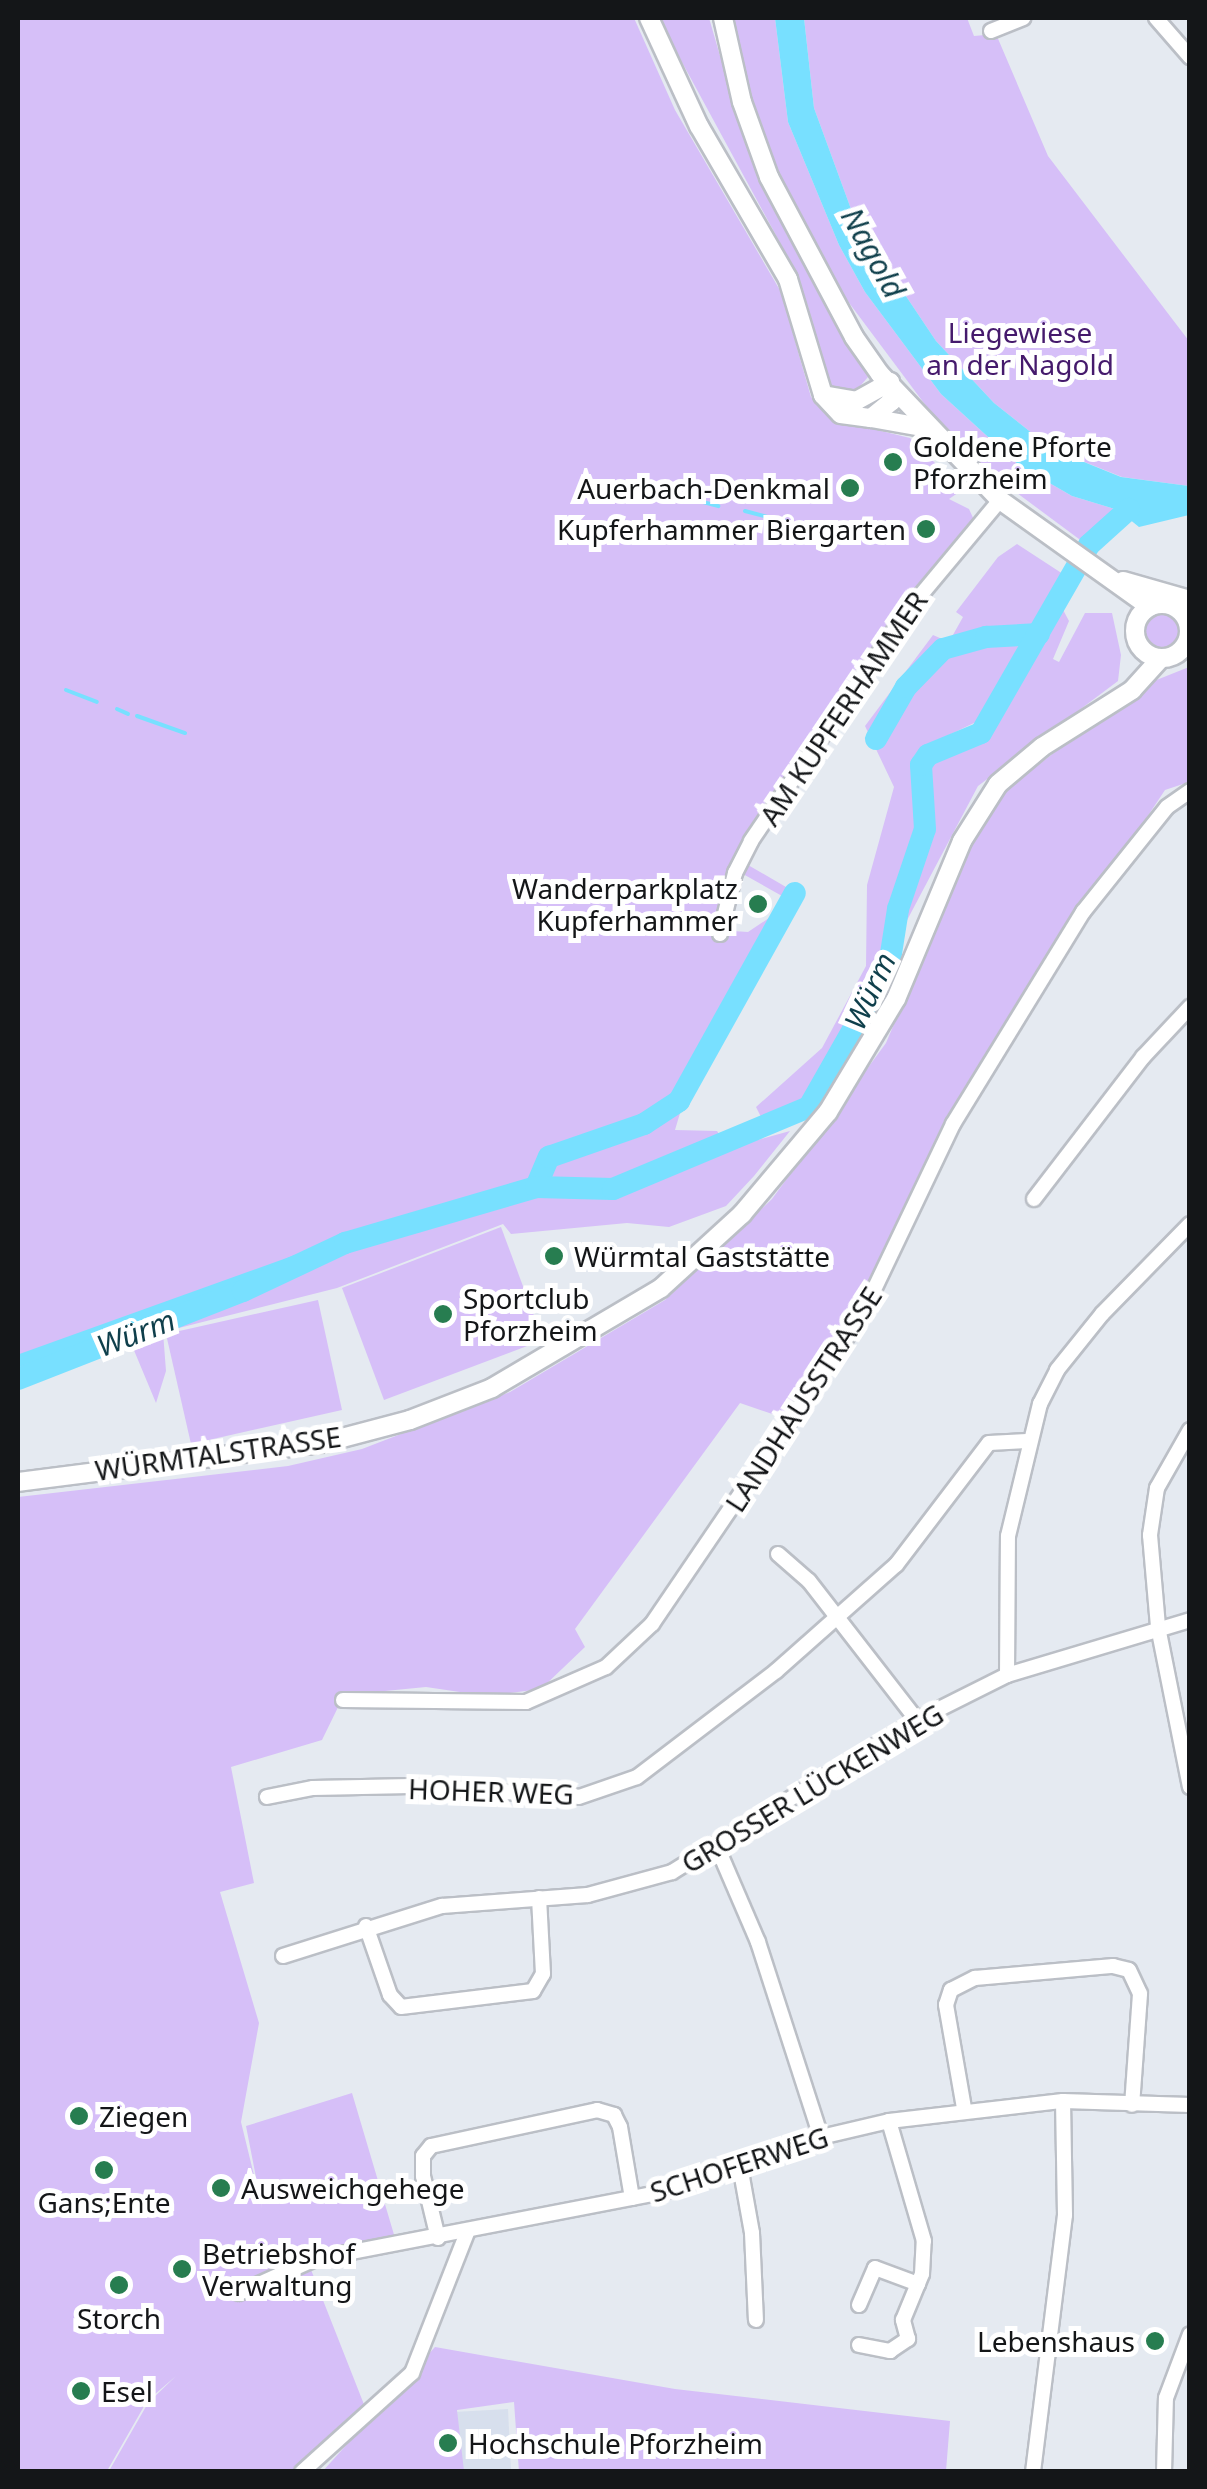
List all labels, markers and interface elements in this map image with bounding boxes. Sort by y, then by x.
water label: Nagold [834,202,912,304]
park label: Liegewiese an der Nagold [926,315,1114,381]
place label: Goldene Pforte Pforzheim [913,429,1112,495]
marker: Goldene Pforte Pforzheim [882,451,904,473]
place label: Auerbach-Denkmal [577,471,830,505]
marker: Auerbach-Denkmal [839,477,861,499]
place label: Kupferhammer Biergarten [557,512,906,546]
marker: Kupferhammer Biergarten [915,518,937,540]
street label: AM KUPFERHAMMER [752,585,934,831]
place label: Wanderparkplatz Kupferhammer [512,871,738,937]
marker: Wanderparkplatz Kupferhammer [747,893,769,915]
water label: Würm [837,947,903,1035]
place label: Würmtal Gaststätte [574,1239,830,1273]
marker: Würmtal Gaststätte [543,1245,565,1267]
street label: LANDHAUSSTRASSE [718,1280,888,1518]
place label: Sportclub Pforzheim [463,1281,598,1347]
water label: Würm [92,1302,180,1364]
marker: Sportclub Pforzheim [432,1303,454,1325]
street label: WÜRMTALSTRASSE [93,1419,343,1487]
street label: GROSSER LÜCKENWEG [675,1696,949,1880]
street label: HOHER WEG [408,1771,574,1811]
place label: Ziegen [99,2099,188,2133]
marker: Ziegen [68,2105,90,2127]
street label: SCHOFERWEG [646,2119,832,2209]
marker: Gans;Ente [93,2159,115,2181]
place label: Ausweichgehege [241,2171,464,2205]
marker: Ausweichgehege [210,2177,232,2199]
place label: Gans;Ente [37,2185,171,2219]
place label: Betriebshof Verwaltung [202,2236,355,2302]
marker: Betriebshof Verwaltung [171,2258,193,2280]
marker: Storch [108,2274,130,2296]
place label: Storch [77,2301,161,2335]
place label: Lebenshaus [977,2324,1135,2358]
marker: Lebenshaus [1144,2330,1166,2352]
place label: Esel [101,2374,153,2408]
marker: Esel [70,2380,92,2402]
place label: Hochschule Pforzheim [468,2426,763,2460]
marker: Hochschule Pforzheim [437,2432,459,2454]

